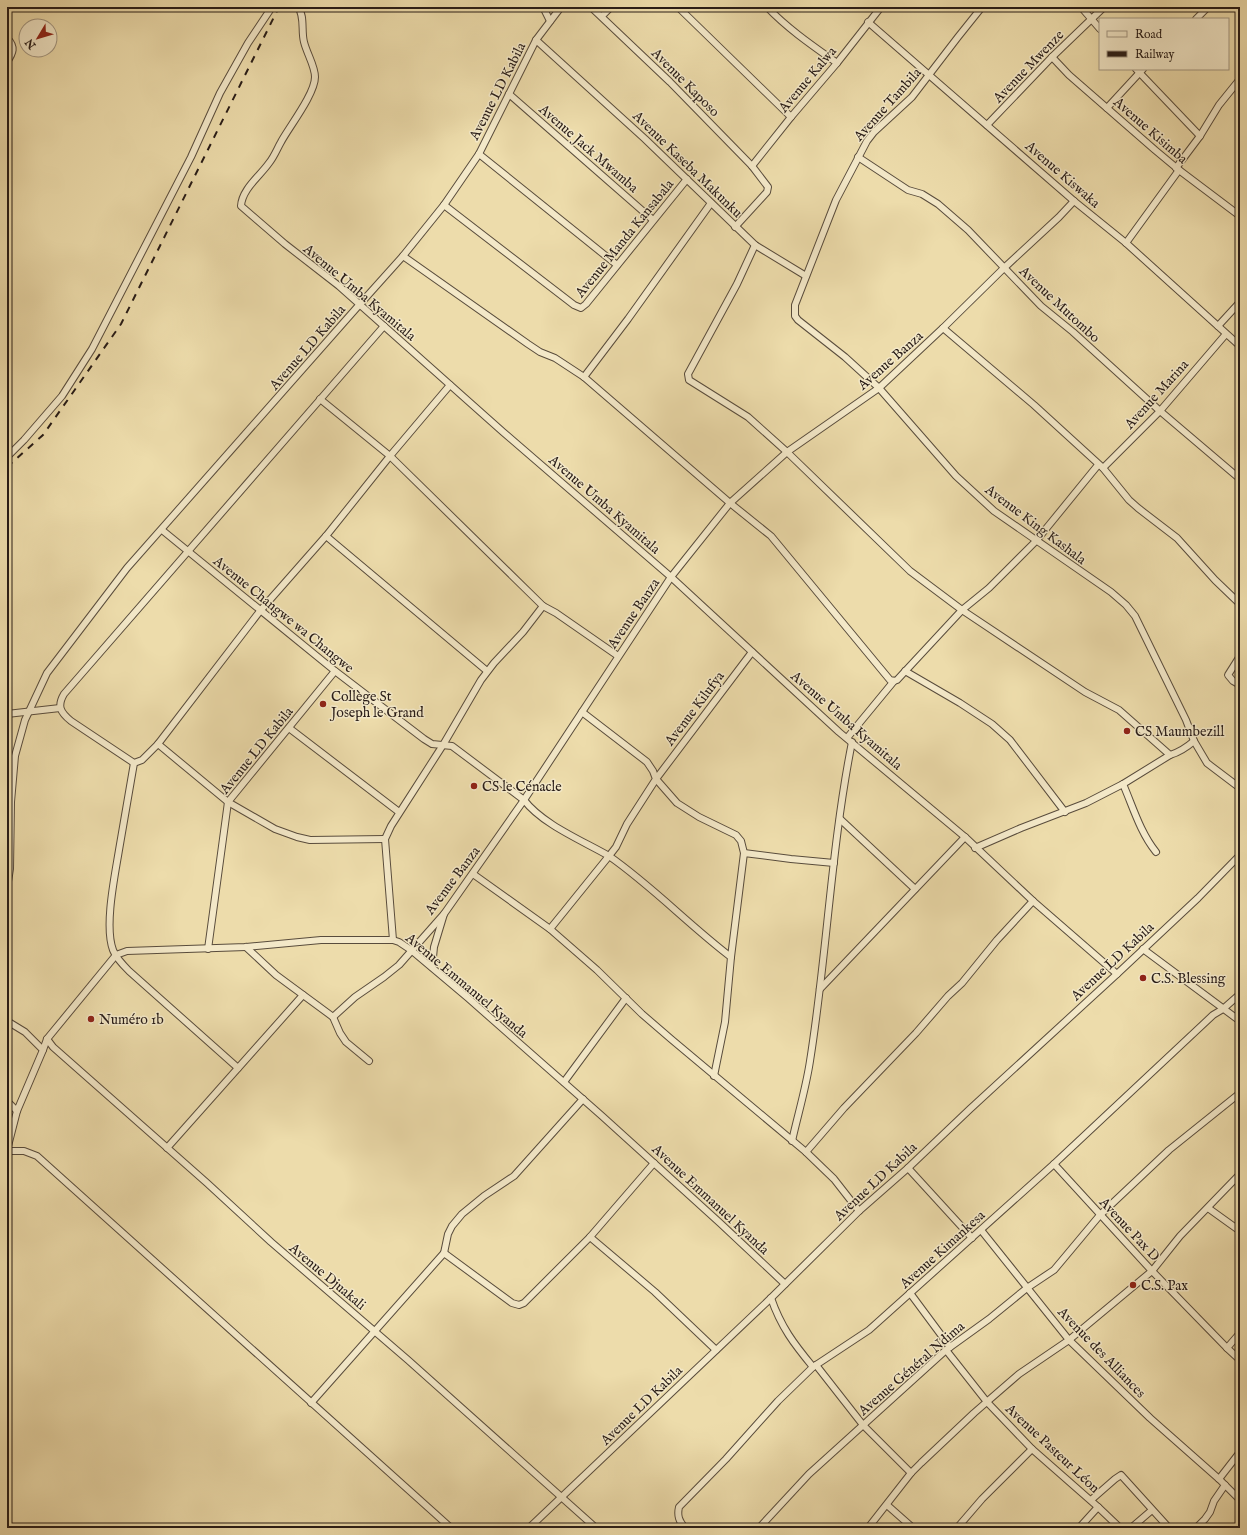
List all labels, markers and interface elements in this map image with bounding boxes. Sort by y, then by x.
north arrow [18,18,58,58]
legend [1099,18,1229,70]
street label: Avenue Mwenze [989,26,1068,108]
text: Road [1135,27,1163,42]
text: N [22,35,40,52]
street label: Avenue LD Kabila [465,39,531,144]
street label: Avenue Kalwa [774,42,841,117]
street label: Avenue Kaposo [647,44,724,121]
text: Railway [1135,47,1174,62]
street label: Avenue Tambila [849,63,926,146]
street label: Avenue Kisimba [1109,93,1192,169]
street label: Avenue Jack Mwamba [534,100,643,198]
street label: Avenue Kaseba Makunku [628,107,746,222]
street label: Avenue Kiswaka [1020,137,1104,213]
street label: Avenue Manda Kansabala [571,175,679,302]
street label: Avenue Umba Kyamitala [298,240,420,346]
street label: Avenue Mutombo [1014,262,1104,347]
street label: Avenue LD Kabila [265,301,350,395]
street label: Avenue Banza [853,327,928,395]
street label: Avenue Marina [1120,355,1193,434]
street label: Avenue Umba Kyamitala [544,451,665,559]
street label: Avenue King Kashala [980,480,1090,569]
street label: Avenue Changwe wa Changwe [209,552,358,677]
street label: Avenue Banza [603,574,665,653]
street label: Avenue Kilufya [660,667,729,750]
street label: Avenue Umba Kyamitala [786,667,907,775]
place label: Collège St Joseph le Grand [329,688,424,722]
marker: Collège St Joseph le Grand [318,699,328,709]
street label: Avenue LD Kabila [215,703,298,799]
place label: CS Maumbezill [1135,723,1224,741]
marker: CS Maumbezill [1122,726,1132,736]
place label: CS le Cénacle [482,778,562,796]
marker: CS le Cénacle [469,781,479,791]
street label: Avenue Banza [421,842,485,919]
street label: Avenue LD Kabila [1067,918,1159,1006]
street label: Avenue Emmanuel Kyanda [401,929,532,1043]
place label: C.S. Blessing [1151,970,1226,988]
marker: C.S. Blessing [1138,973,1148,983]
place label: Numéro 1b [99,1011,164,1029]
marker: Numéro 1b [86,1014,96,1024]
street label: Avenue LD Kabila [830,1138,922,1226]
street label: Avenue Emmanuel Kyanda [647,1140,774,1260]
street label: Avenue Pax D [1094,1193,1163,1265]
street label: Avenue Kimankesa [895,1206,990,1294]
street label: Avenue Djuakali [284,1239,370,1314]
place label: C.S. Pax [1141,1277,1188,1295]
marker: C.S. Pax [1128,1280,1138,1290]
street label: Avenue des Alliances [1053,1303,1149,1402]
street label: Avenue Général Ndima [854,1317,969,1421]
street label: Avenue LD Kabila [596,1361,687,1450]
street label: Avenue Pasteur Léon [1000,1400,1104,1498]

